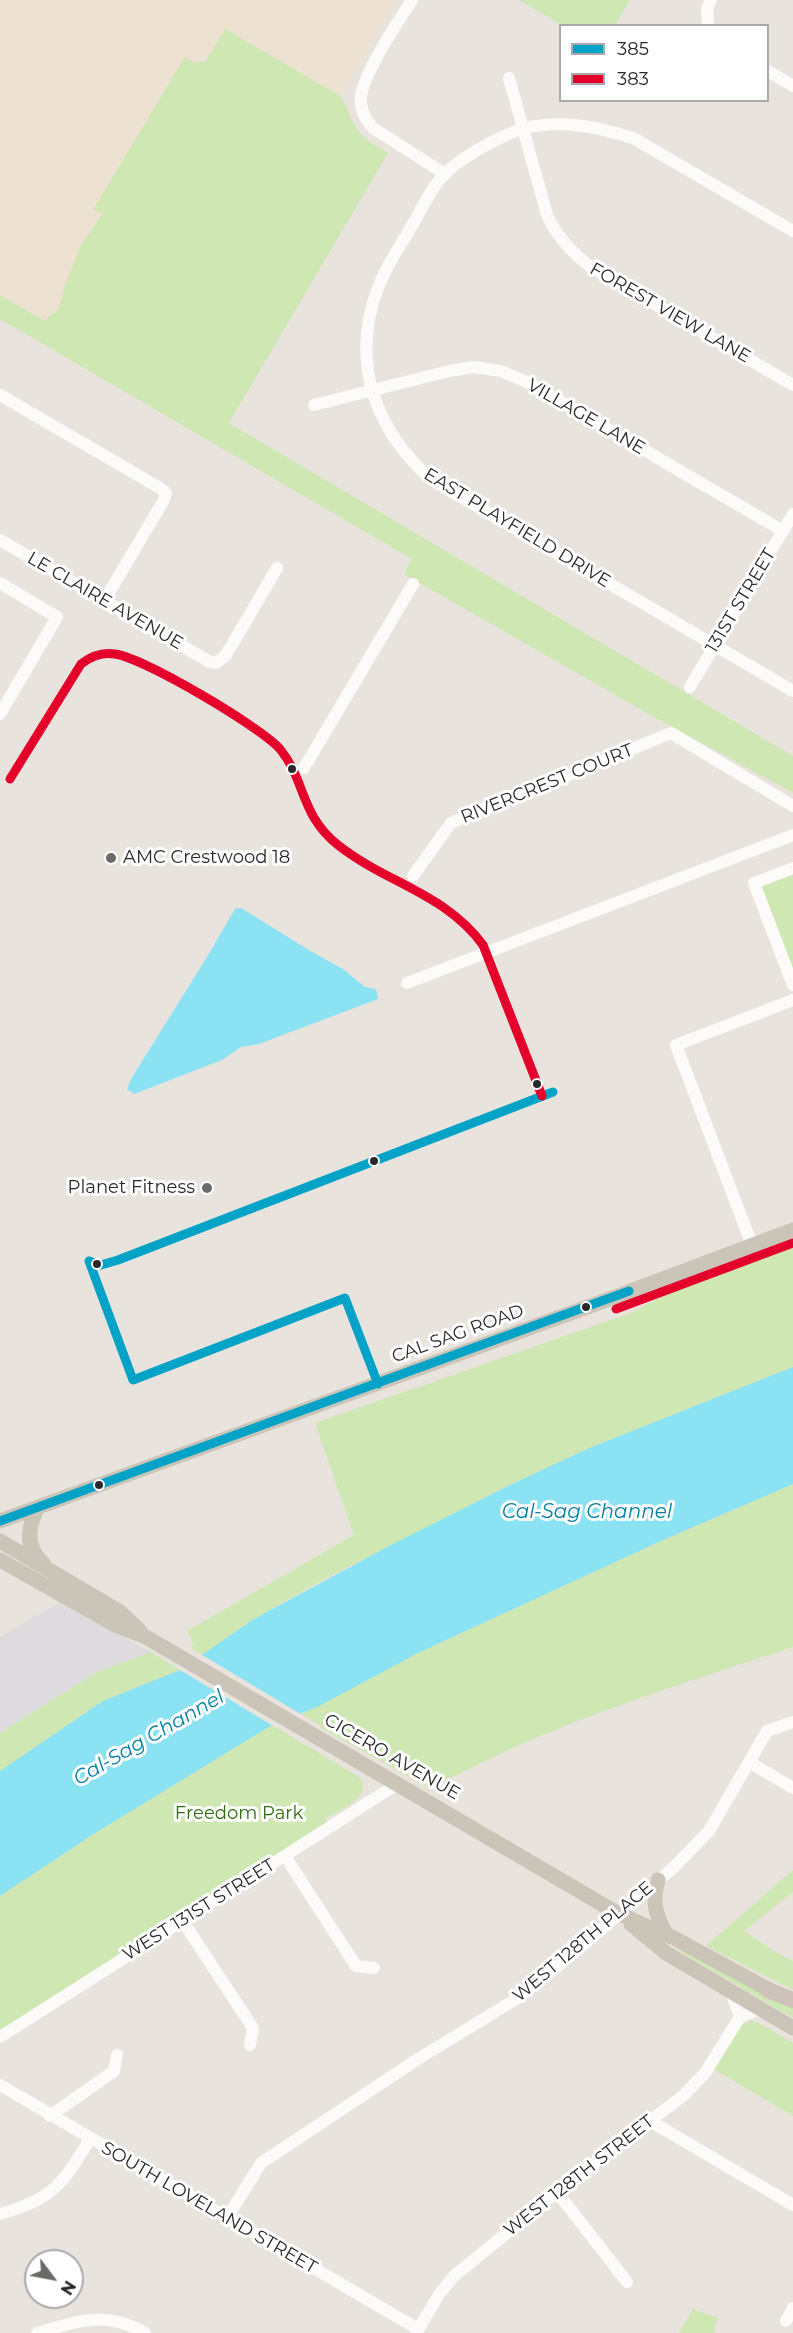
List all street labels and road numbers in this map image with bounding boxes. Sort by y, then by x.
street label: FOREST VIEW LANE [586,258,754,368]
street label: VILLAGE LANE [523,375,649,459]
street label: EAST PLAYFIELD DRIVE [420,464,614,592]
street label: 131ST STREET [701,545,781,657]
street label: LE CLAIRE AVENUE [23,548,187,654]
street label: RIVERCREST COURT [458,740,636,828]
street label: CAL SAG ROAD [389,1300,527,1368]
street label: CICERO AVENUE [320,1709,464,1805]
street label: WEST 131ST STREET [119,1854,279,1966]
street label: WEST 128TH PLACE [509,1877,657,2007]
street label: WEST 128TH STREET [500,2111,658,2241]
street label: SOUTH LOVELAND STREET [97,2137,321,2279]

